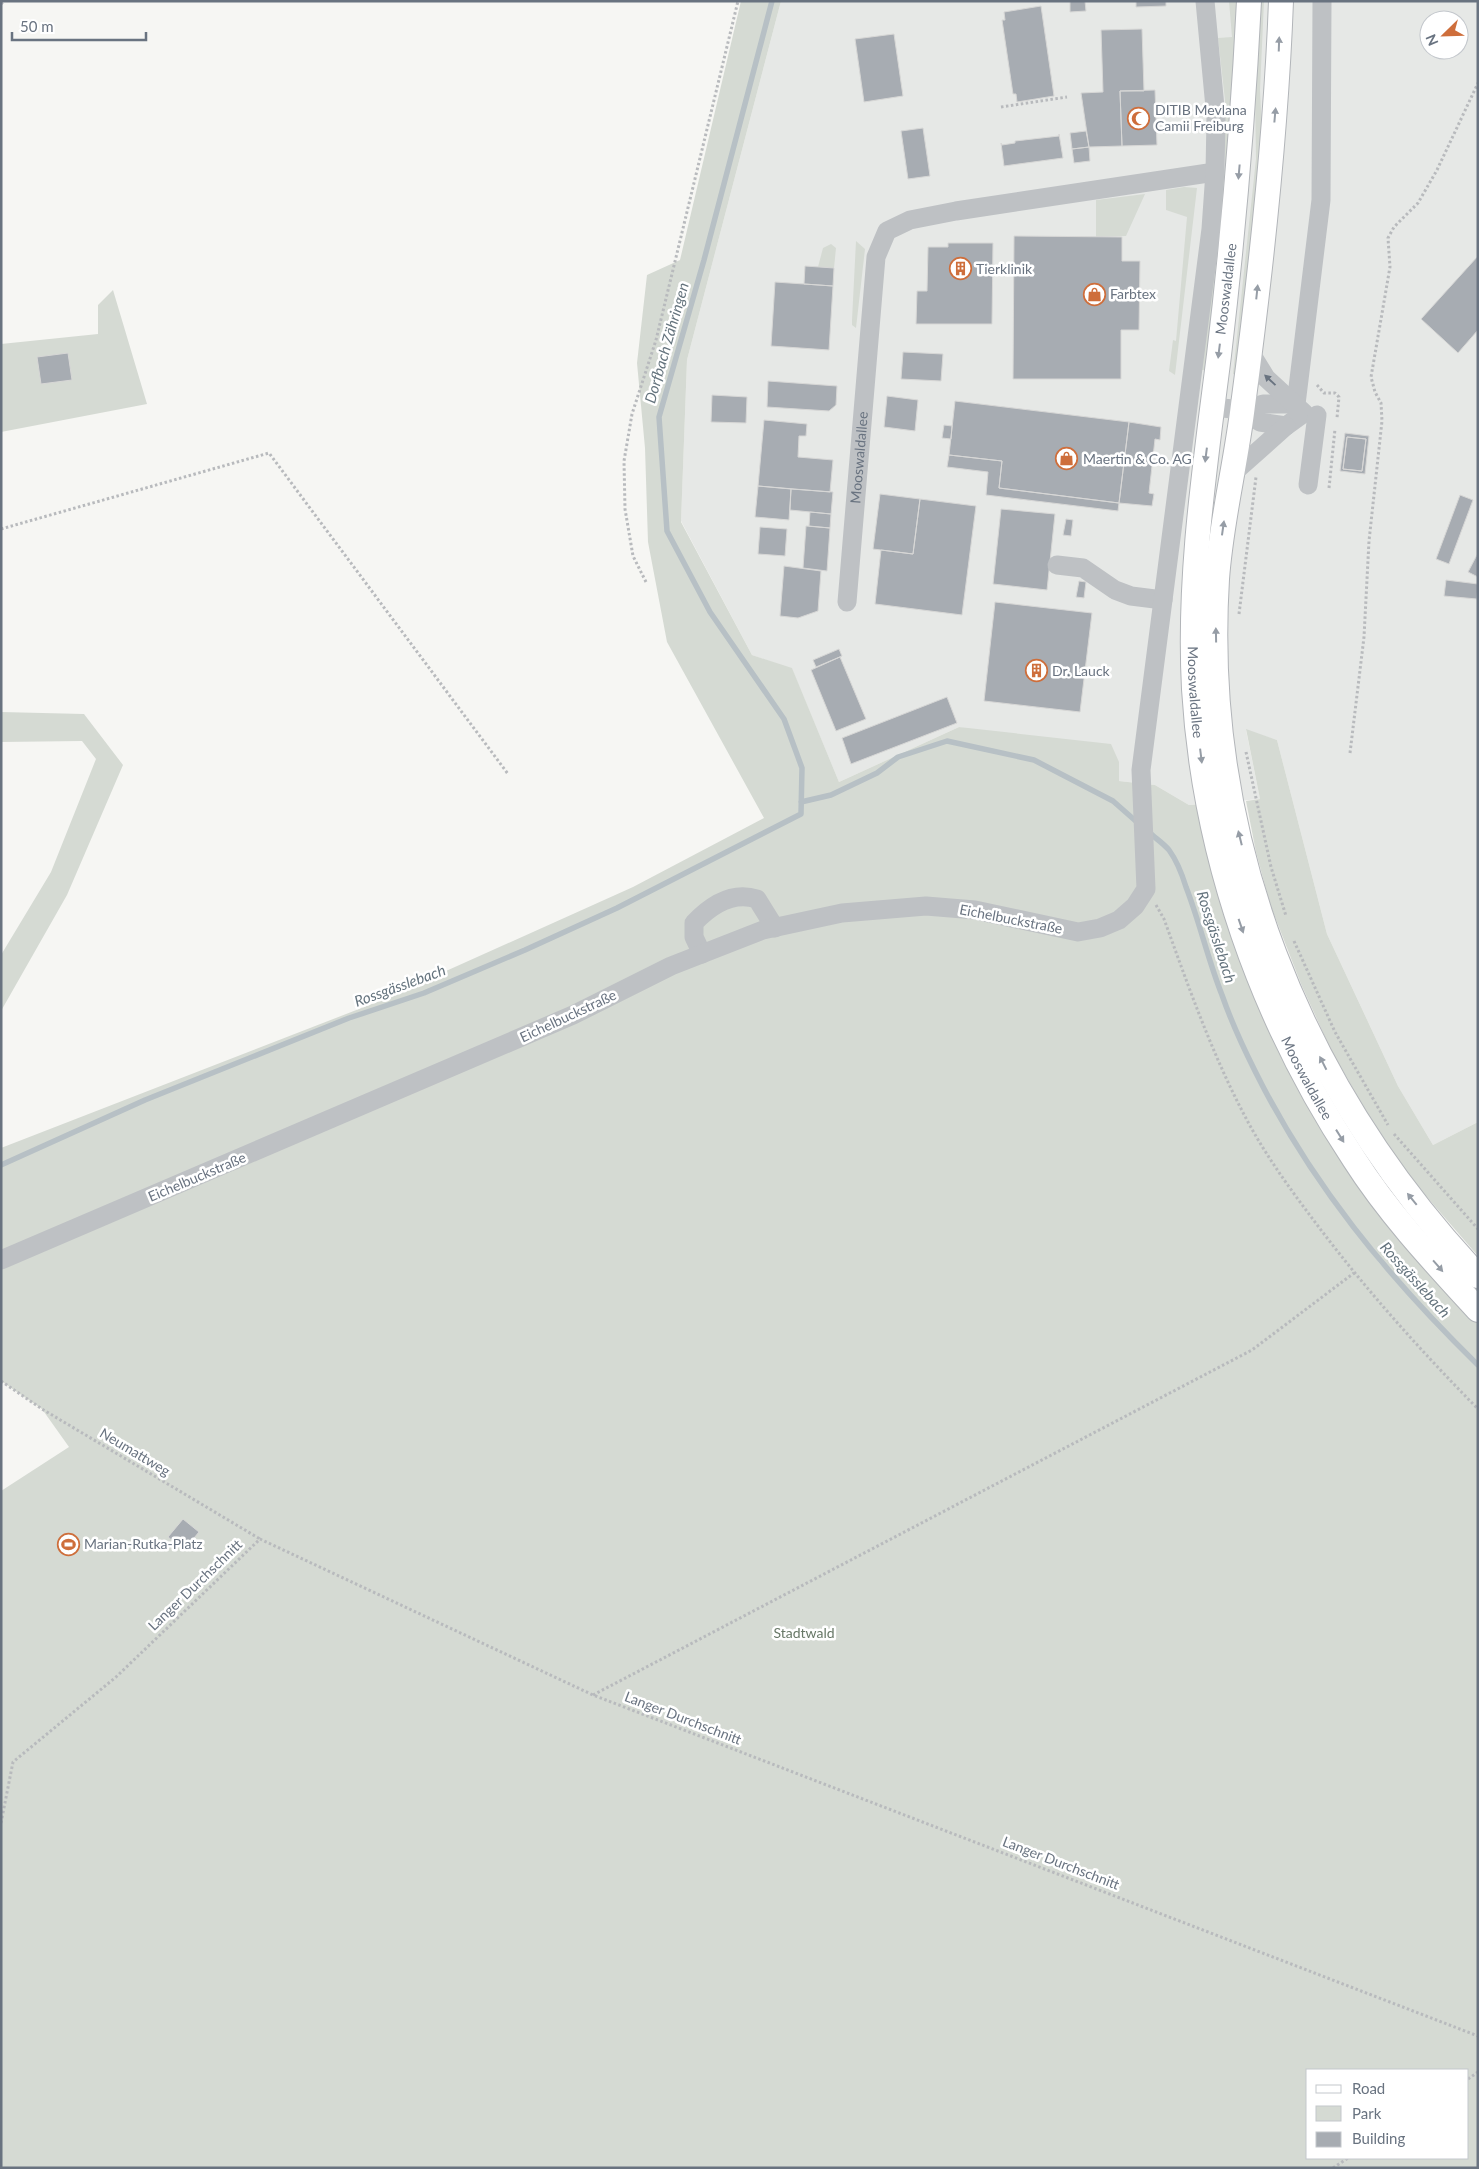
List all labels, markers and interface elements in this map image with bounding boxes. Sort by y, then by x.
scale bar [12,10,146,42]
north arrow [1419,10,1469,60]
text: 50 m [20,17,54,35]
text: N [1422,32,1442,49]
one-way arrow [1276,35,1284,51]
place label: DITIB Mevlana Camii Freiburg [1155,101,1247,134]
mosque icon: DITIB Mevlana Camii Freiburg [1127,106,1151,130]
one-way arrow [1271,107,1279,123]
one-way arrow [1234,165,1242,181]
street label: Mooswaldallee [1211,242,1240,336]
building icon: Tierklinik [948,257,972,281]
place label: Tierklinik [976,260,1033,277]
water label: Dorfbach Zähringen [640,280,692,405]
shop icon: Farbtex [1082,282,1106,306]
one-way arrow [1253,284,1261,300]
place label: Farbtex [1110,285,1156,302]
one-way arrow [1215,344,1223,360]
one-way arrow [1264,375,1277,386]
street label: Mooswaldallee [846,411,871,504]
shop icon: Maertin & Co. AG [1055,447,1079,471]
one-way arrow [1202,448,1210,464]
place label: Maertin & Co. AG [1083,450,1192,467]
one-way arrow [1219,520,1227,536]
one-way arrow [1212,626,1220,642]
street label: Mooswaldallee [1185,646,1207,739]
building icon: Dr. Lauck [1024,659,1048,683]
place label: Dr. Lauck [1052,662,1111,679]
one-way arrow [1198,749,1206,765]
one-way arrow [1235,830,1243,845]
water label: Rossgässlebach [1194,888,1240,985]
street label: Eichelbuckstraße [958,900,1064,937]
one-way arrow [1238,919,1245,934]
water label: Rossgässlebach [352,960,448,1010]
street label: Eichelbuckstraße [517,986,619,1045]
street label: Mooswaldallee [1278,1033,1336,1123]
one-way arrow [1319,1056,1327,1070]
one-way arrow [1335,1130,1344,1143]
street label: Eichelbuckstraße [145,1148,248,1205]
one-way arrow [1406,1193,1417,1206]
water label: Rossgässlebach [1377,1238,1454,1321]
one-way arrow [1432,1259,1443,1272]
street label: Neumattweg [97,1424,174,1479]
sports icon: Marian-Rutka-Platz [56,1532,80,1556]
place label: Marian-Rutka-Platz [84,1535,203,1552]
street label: Langer Durchschnitt [144,1535,245,1634]
park label: Stadtwald [773,1624,835,1641]
street label: Langer Durchschnitt [622,1687,744,1748]
street label: Langer Durchschnitt [1000,1832,1122,1893]
legend [1306,2069,1469,2159]
text: Road [1352,2079,1385,2097]
text: Park [1352,2104,1382,2122]
text: Building [1352,2129,1405,2147]

